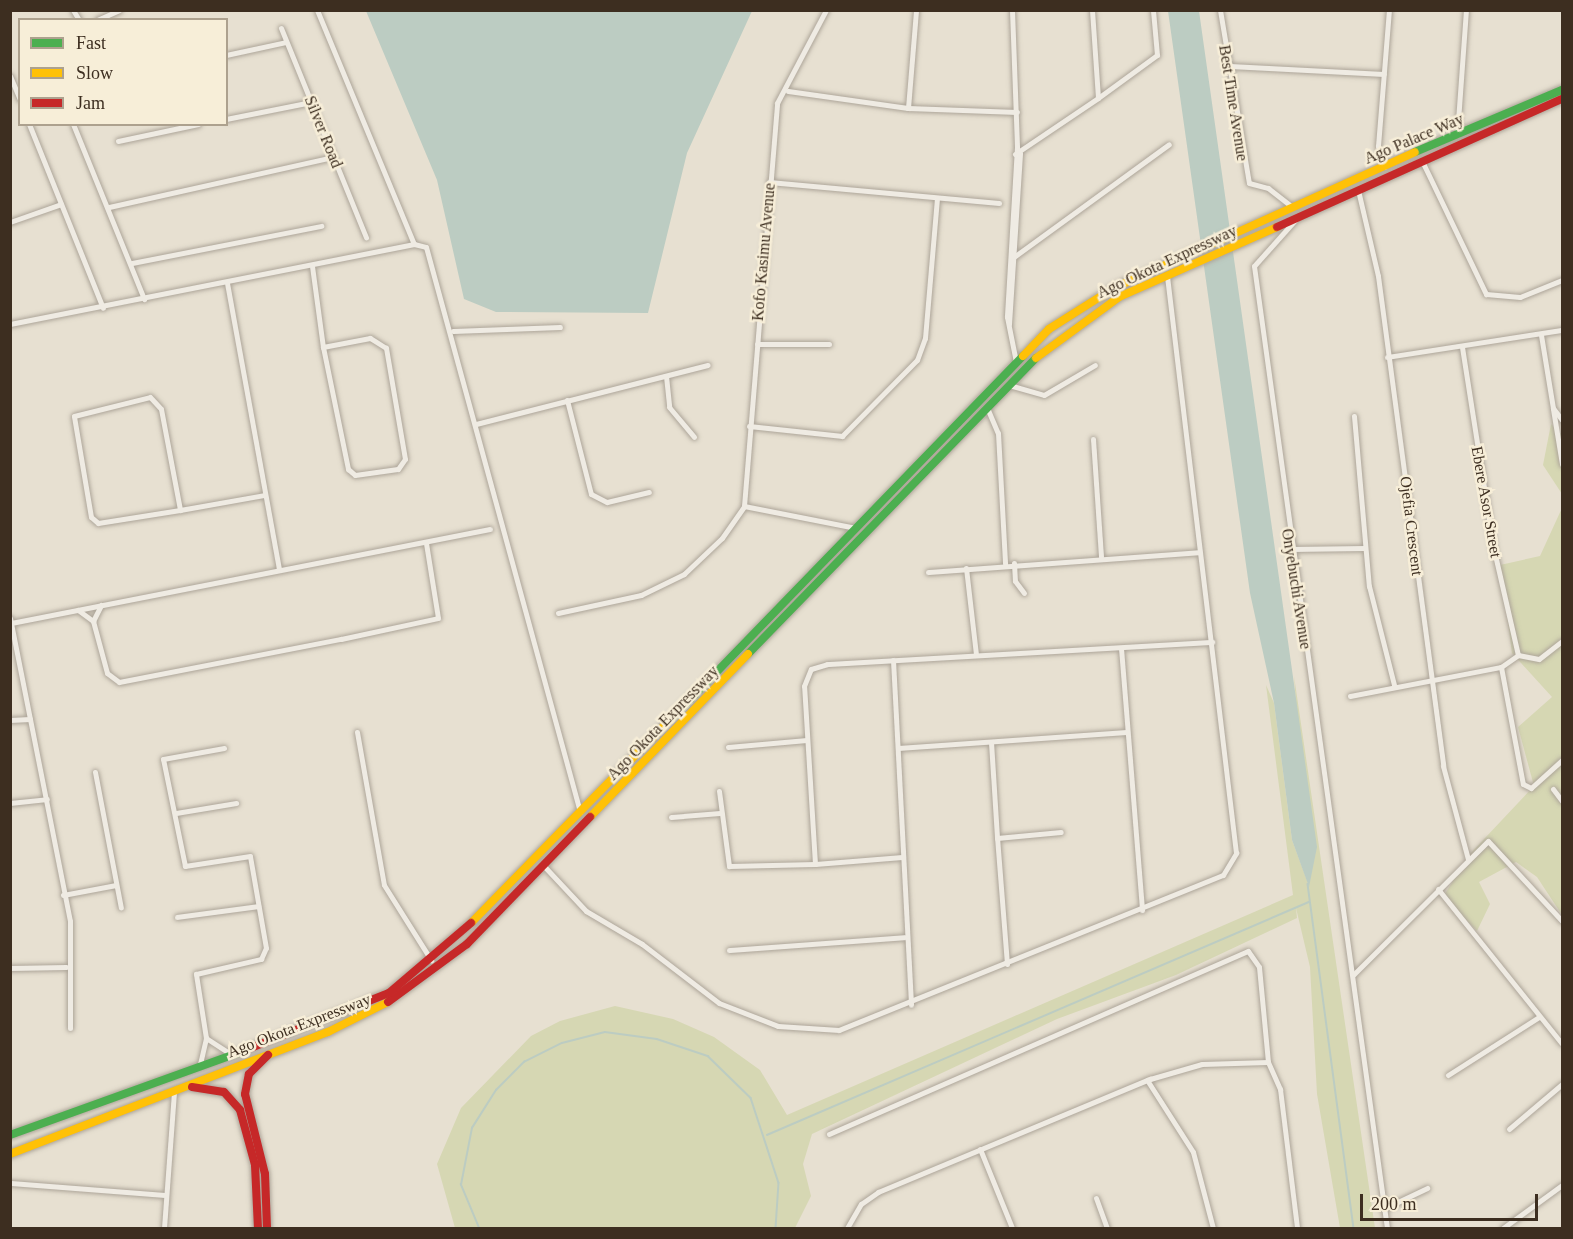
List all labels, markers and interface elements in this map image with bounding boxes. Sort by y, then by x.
legend [18,18,228,126]
text: Fast [76,33,106,53]
street label: Best Time Avenue [1214,43,1252,163]
text: Slow [76,63,113,83]
text: Jam [76,93,105,113]
street label: Silver Road [300,93,346,171]
street label: Ago Palace Way [1361,109,1467,169]
street label: Kofo Kasimu Avenue [748,182,780,322]
street label: Ago Okota Expressway [1094,221,1240,303]
street label: Ebere Asor Street [1467,444,1505,560]
street label: Ojefia Crescent [1395,475,1427,577]
street label: Onyebuchi Avenue [1277,527,1315,651]
street label: Ago Okota Expressway [603,662,723,784]
street label: Ago Okota Expressway [225,990,373,1062]
scale bar [1363,1182,1542,1220]
text: 200 m [1371,1194,1417,1214]

